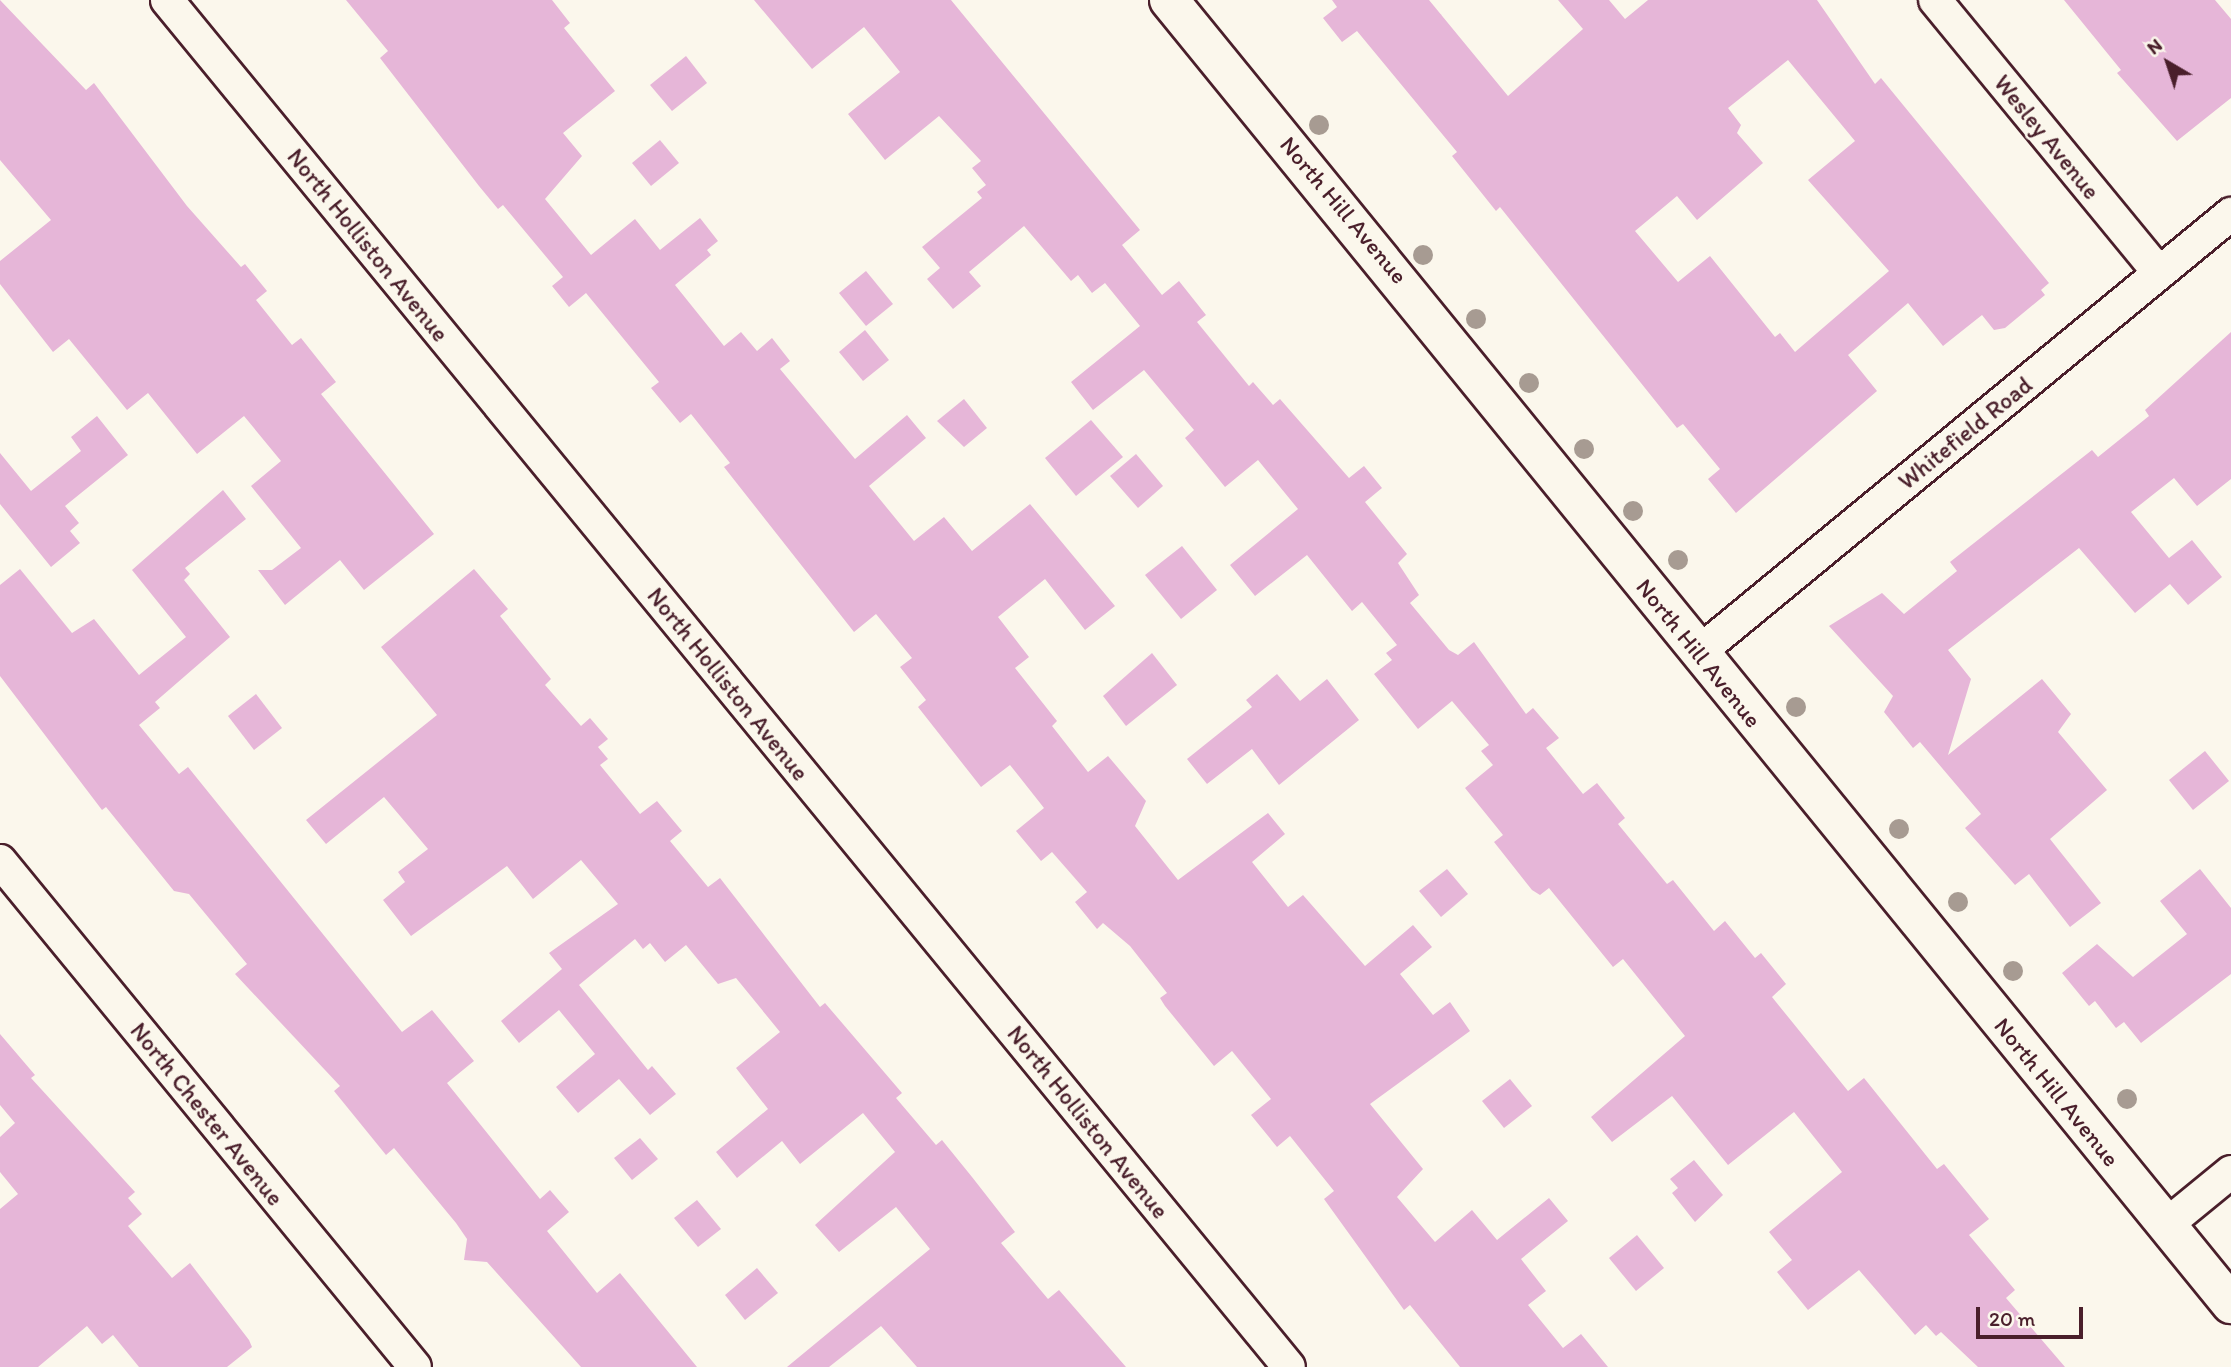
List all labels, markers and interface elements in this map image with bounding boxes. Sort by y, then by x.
north arrow [2133,28,2203,98]
text: N [2142,33,2167,59]
street label: Wesley Avenue [1988,69,2106,205]
street label: North Hill Avenue [1274,131,1414,289]
street label: North Holliston Avenue [282,143,454,347]
street label: Whitefield Road [1892,370,2038,496]
street label: North Hill Avenue [1631,573,1767,733]
street label: North Holliston Avenue [642,582,814,786]
street label: North Hill Avenue [1989,1012,2125,1172]
street label: North Chester Avenue [125,1017,289,1211]
street label: North Holliston Avenue [1002,1020,1174,1224]
scale bar [1979,1294,2086,1338]
text: 20 m [1989,1306,2035,1331]

